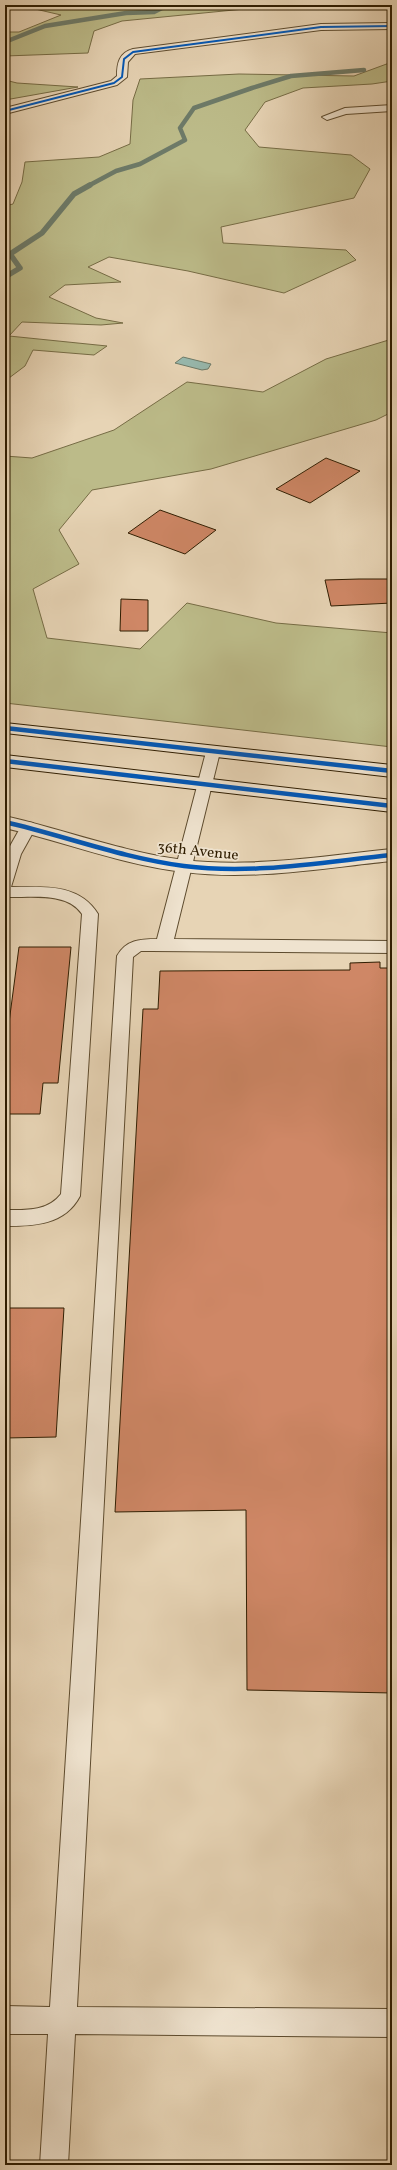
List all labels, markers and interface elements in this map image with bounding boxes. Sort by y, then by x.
street label: 36th Avenue [156,837,240,867]

